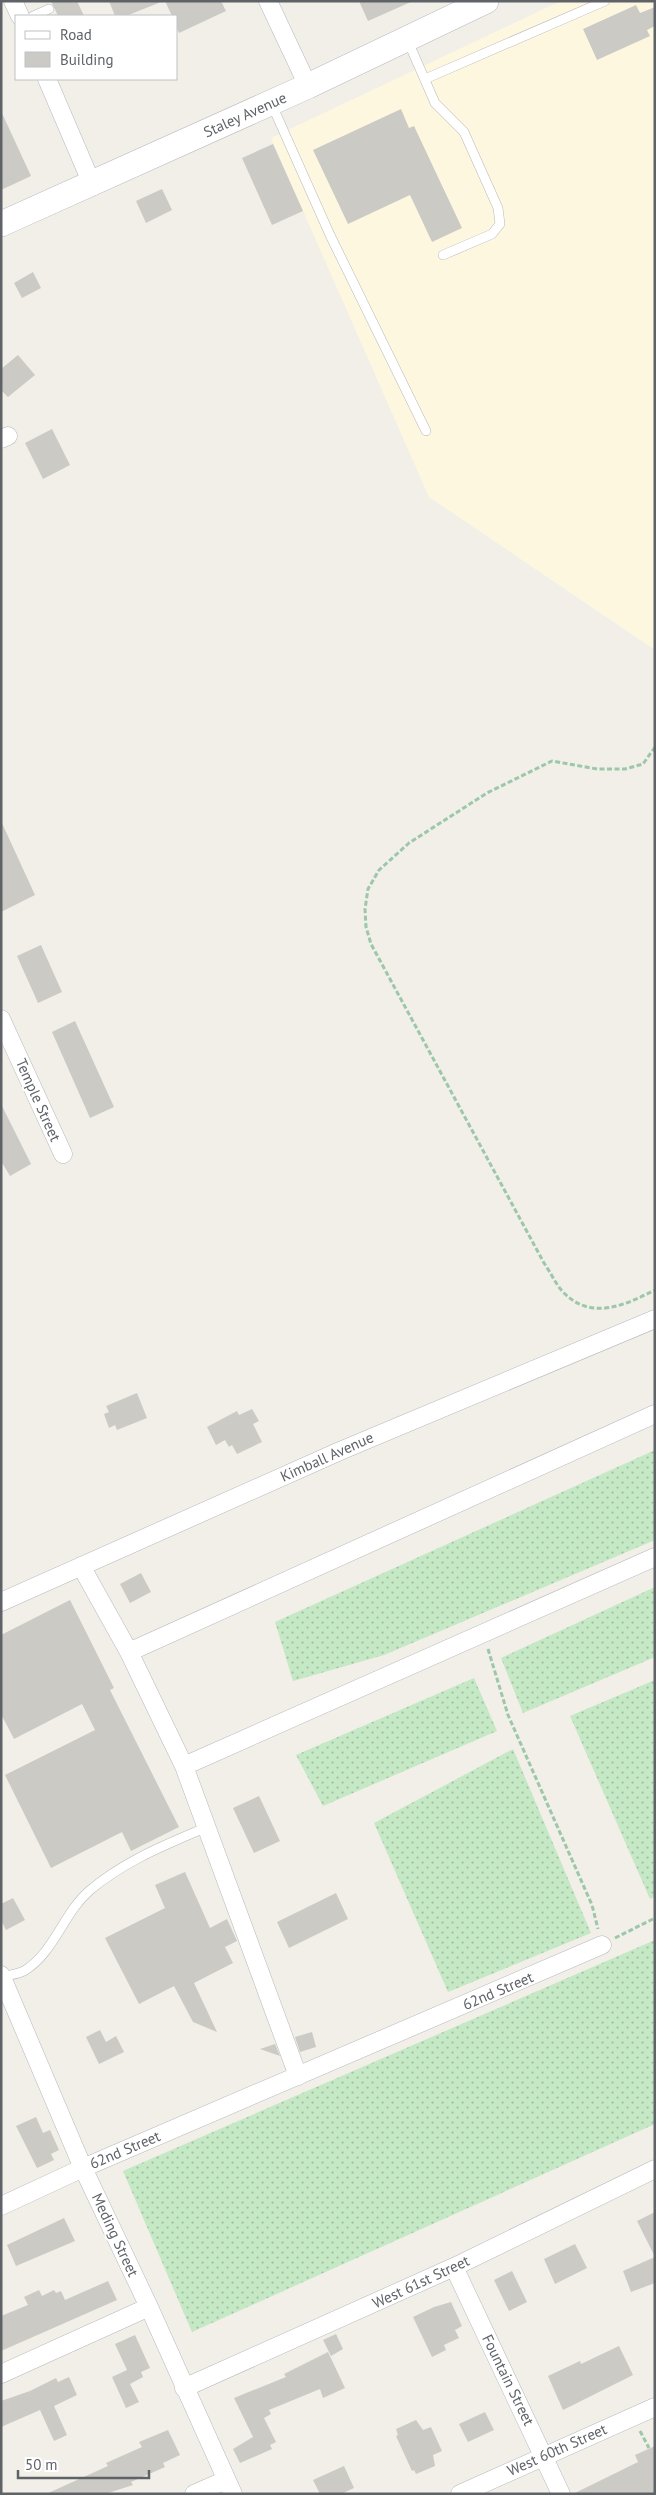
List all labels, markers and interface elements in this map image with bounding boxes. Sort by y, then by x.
legend [15,15,178,80]
text: Road [60,25,92,44]
text: Building [60,50,114,69]
street label: Staley Avenue [200,88,289,141]
street label: Temple Street [12,1055,65,1144]
street label: Kimball Avenue [277,1428,376,1486]
street label: 62nd Street [460,1967,536,2014]
street label: 62nd Street [87,2126,163,2173]
street label: Meding Street [88,2190,143,2280]
street label: West 61st Street [369,2251,472,2312]
street label: Fountain Street [478,2331,539,2429]
street label: West 60th Street [504,2419,609,2480]
scale bar [18,2448,149,2480]
text: 50 m [25,2455,58,2474]

